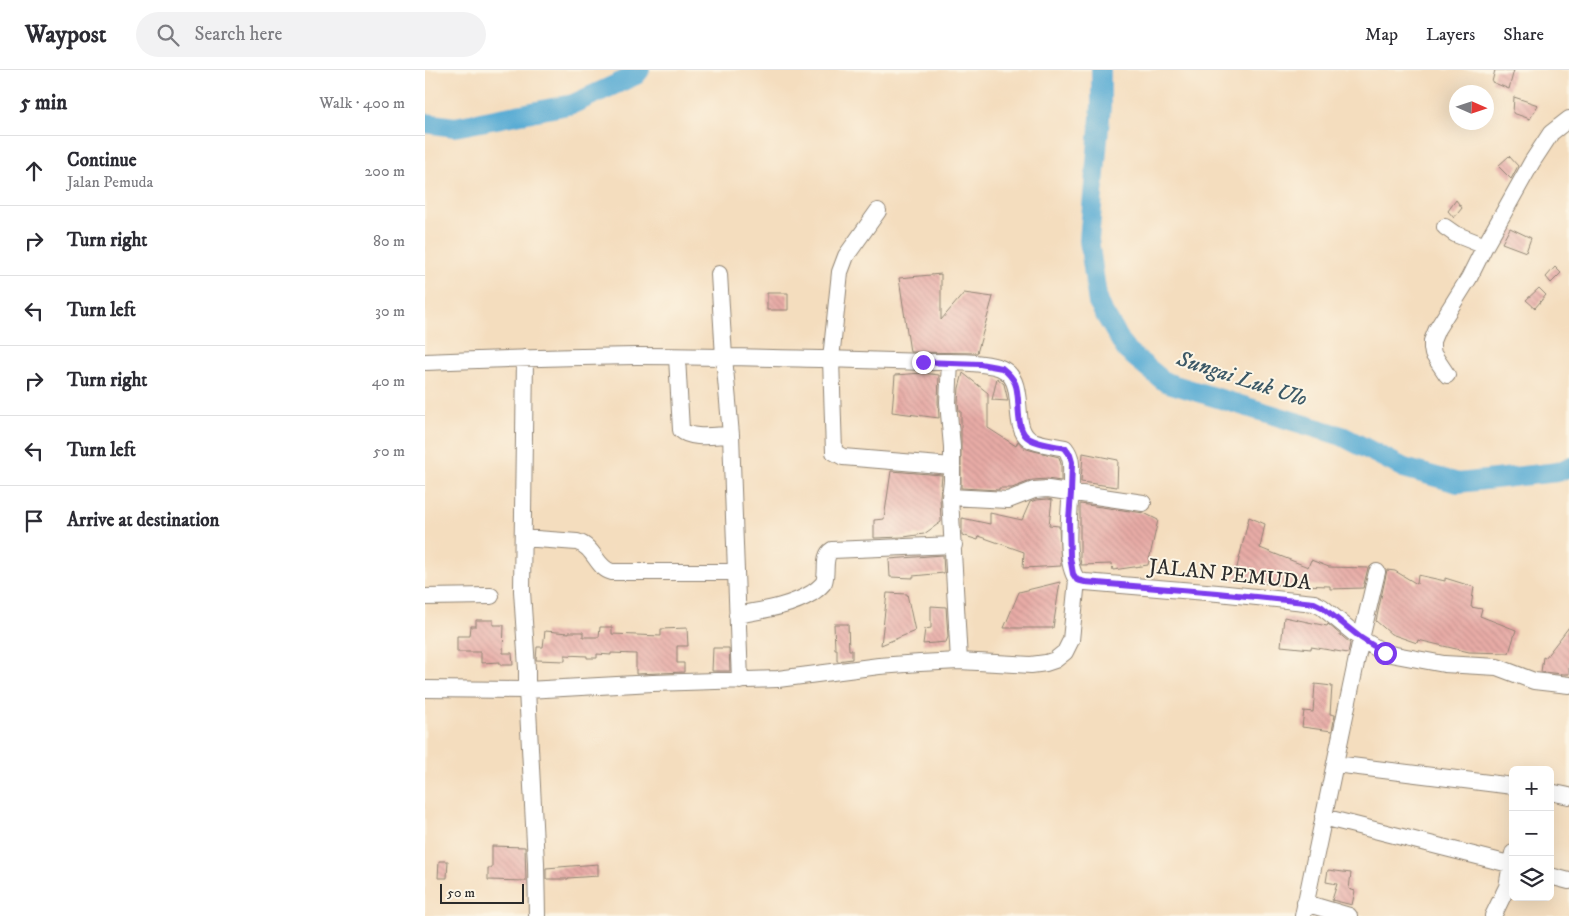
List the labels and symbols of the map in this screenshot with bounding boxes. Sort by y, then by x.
north arrow [1449,85,1494,130]
water label: Sungai Luk Ulo [1172,345,1311,413]
route end [912,351,935,374]
street label: JALAN PEMUDA [1145,553,1313,597]
route start [1374,642,1397,665]
scale bar [440,881,524,904]

